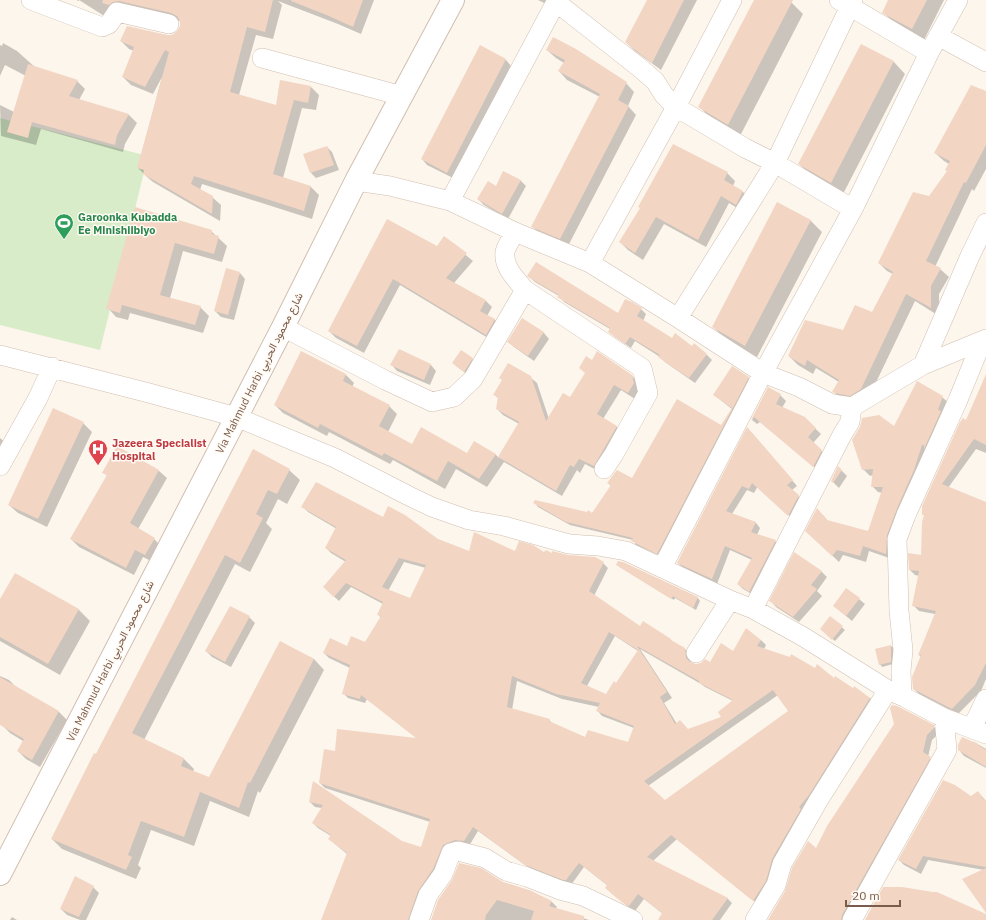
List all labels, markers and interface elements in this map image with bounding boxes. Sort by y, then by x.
place label: Garoonka Kubadda Ee Minishiibiyo [78,210,177,237]
sports icon: Garoonka Kubadda Ee Minishiibiyo [53,212,75,240]
street label: Via Mahmud Harbi شارع محمود الحربي [212,290,309,457]
place label: Jazeera Specialist Hospital [112,436,206,463]
hospital icon: Jazeera Specialist Hospital [87,438,109,466]
street label: Via Mahmud Harbi شارع محمود الحربي [63,578,160,745]
scale bar [846,882,900,908]
text: 20 m [852,888,880,903]

